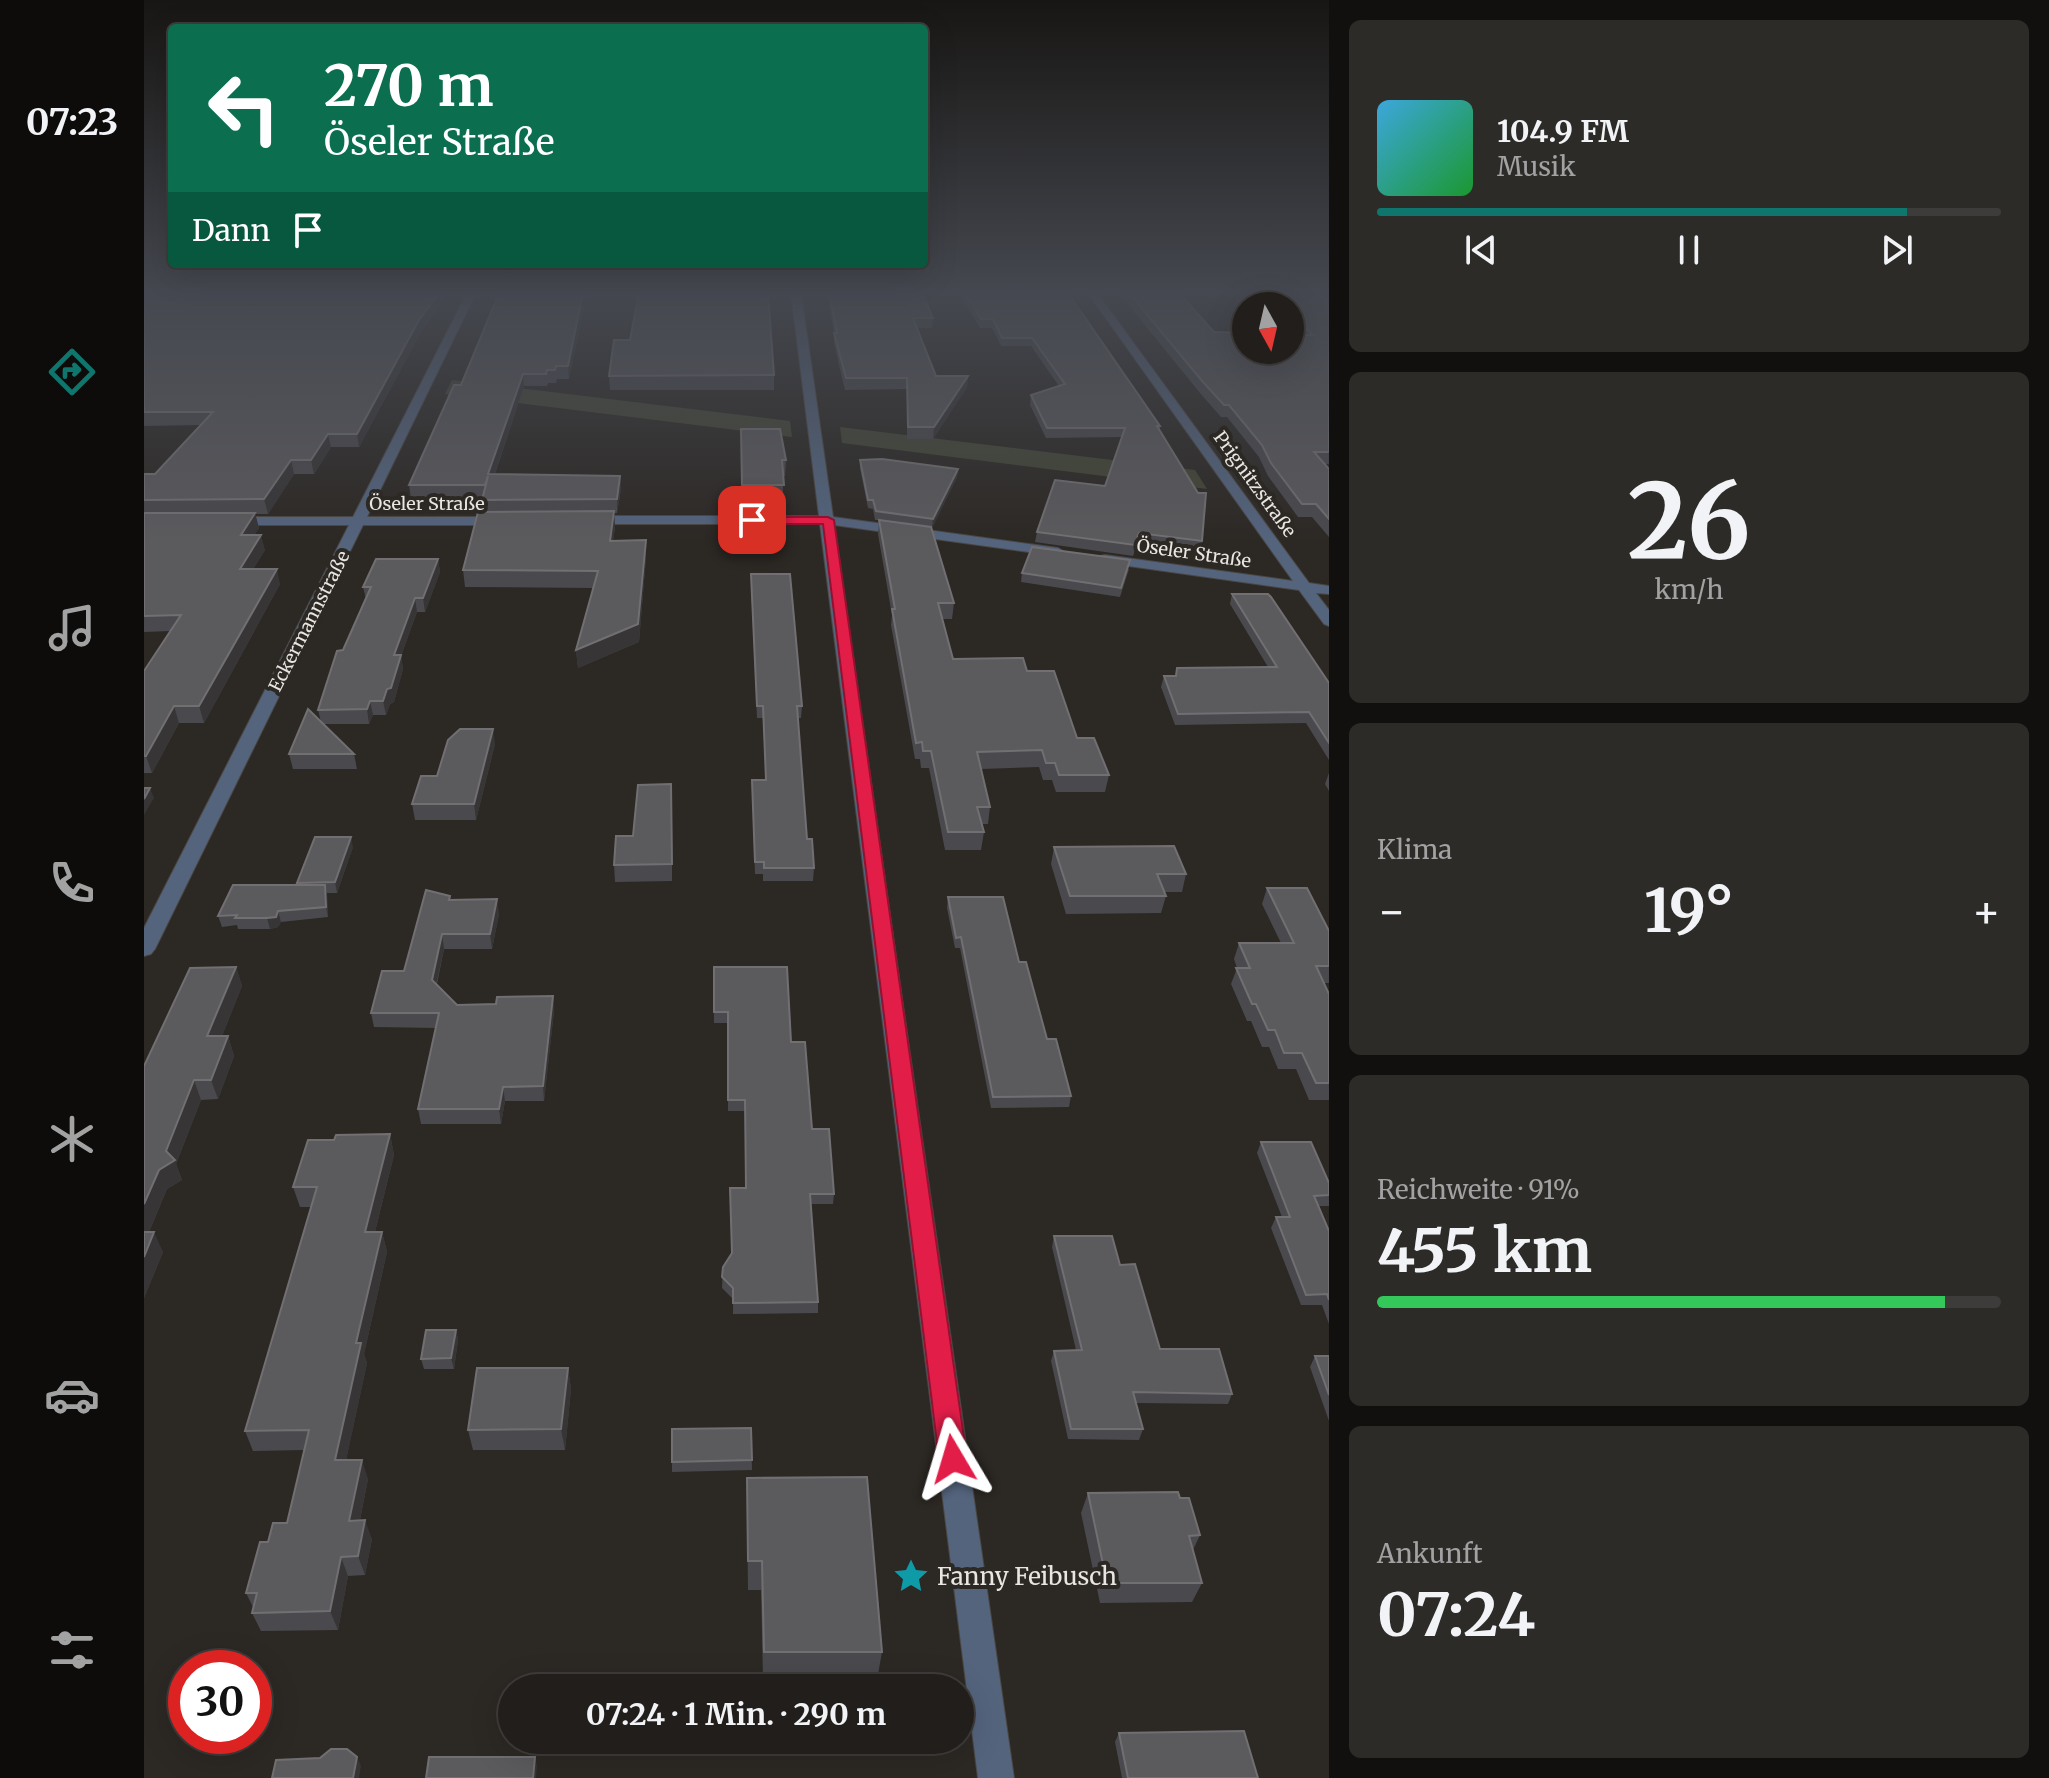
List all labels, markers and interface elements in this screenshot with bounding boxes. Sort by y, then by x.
text: 270 m [324,51,494,121]
icon: left [192,56,296,160]
text: 07:23 [26,100,118,145]
text: 104.9 FM [1497,112,1629,150]
text: Öseler Straße [324,120,555,165]
text: Musik [1497,150,1576,183]
icon: arrive [286,208,330,252]
text: Dann [192,211,270,249]
icon: previous [1459,228,1503,272]
icon: pause [1667,228,1711,272]
icon: next [1875,228,1919,272]
north arrow [1232,292,1304,364]
map controls [1232,292,1304,364]
icon: directions [44,344,100,400]
street label: Prignitzstraße [1209,426,1301,542]
text: 26 [1627,456,1751,586]
pin [718,486,786,554]
street label: Öseler Straße [369,492,485,515]
icon: arrive [730,498,774,542]
street label: Öseler Straße [1135,534,1253,572]
street label: Eckermannstraße [264,547,354,695]
text: km/h [1655,573,1723,606]
icon: music [44,600,100,656]
text: Klima [1377,833,1452,866]
icon: phone [44,855,100,911]
text: 19° [1644,873,1734,948]
text: − [1377,884,1406,939]
text: + [1972,884,2001,939]
icon: climate [44,1111,100,1167]
text: Reichweite · 91% [1377,1173,1580,1206]
text: 455 km [1377,1213,1592,1288]
icon: car [44,1367,100,1423]
position arrow [911,1417,995,1501]
text: Ankunft [1377,1537,1483,1570]
place icon: Fanny Feibusch [892,1557,930,1595]
place label: Fanny Feibusch [937,1561,1117,1592]
text: 07:24 [1377,1577,1535,1652]
icon: filters [44,1622,100,1678]
speed limit sign: 30 [168,1650,272,1754]
text: 07:24 · 1 Min. · 290 m [586,1695,886,1733]

